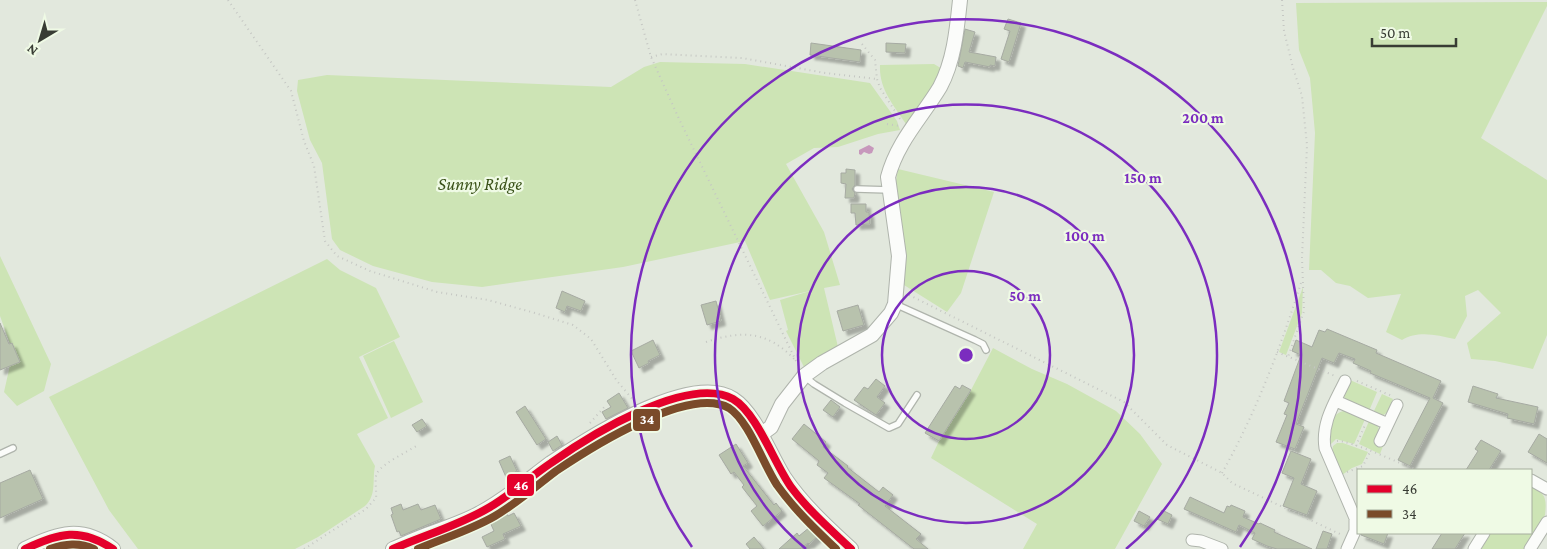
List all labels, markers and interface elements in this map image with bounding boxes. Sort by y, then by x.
north arrow [15,15,65,65]
scale bar [1372,15,1456,47]
text: 50 m [1380,25,1410,41]
text: N [23,41,41,59]
text: 200 m [1182,110,1224,126]
text: 150 m [1124,170,1162,186]
park label: Sunny Ridge [438,174,522,194]
text: 100 m [1065,228,1105,244]
text: 50 m [1009,288,1041,304]
centre of rings [957,346,975,364]
line badge: 34 [632,408,661,432]
text: 34 [640,411,655,427]
legend [1357,469,1532,534]
line badge: 46 [506,473,535,497]
text: 46 [513,477,529,493]
text: 46 [1402,481,1417,497]
text: 34 [1402,506,1417,522]

